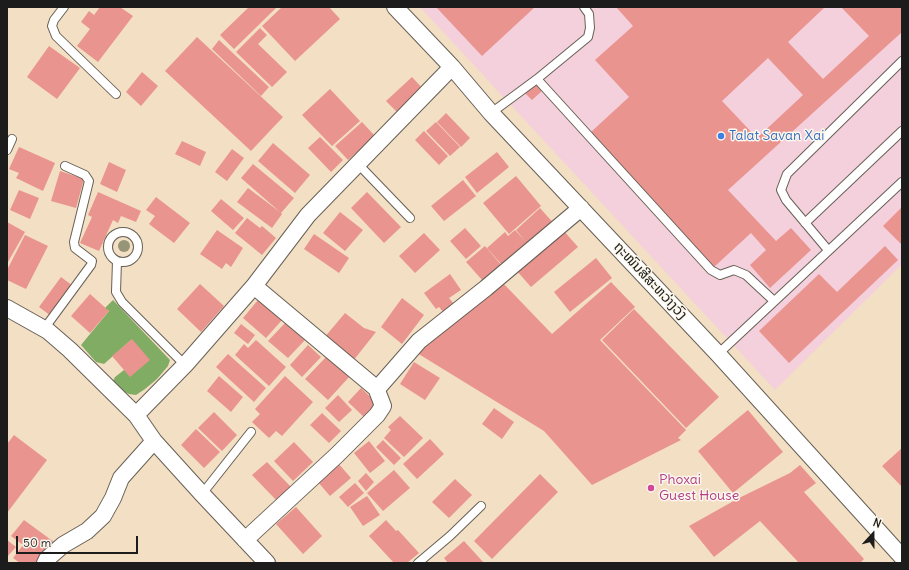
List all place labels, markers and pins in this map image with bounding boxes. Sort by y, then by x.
place label: Talat Savan Xai [729,128,824,144]
marker: Talat Savan Xai [716,131,726,141]
place label: Phoxai Guest House [659,472,739,504]
marker: Phoxai Guest House [646,483,656,493]

